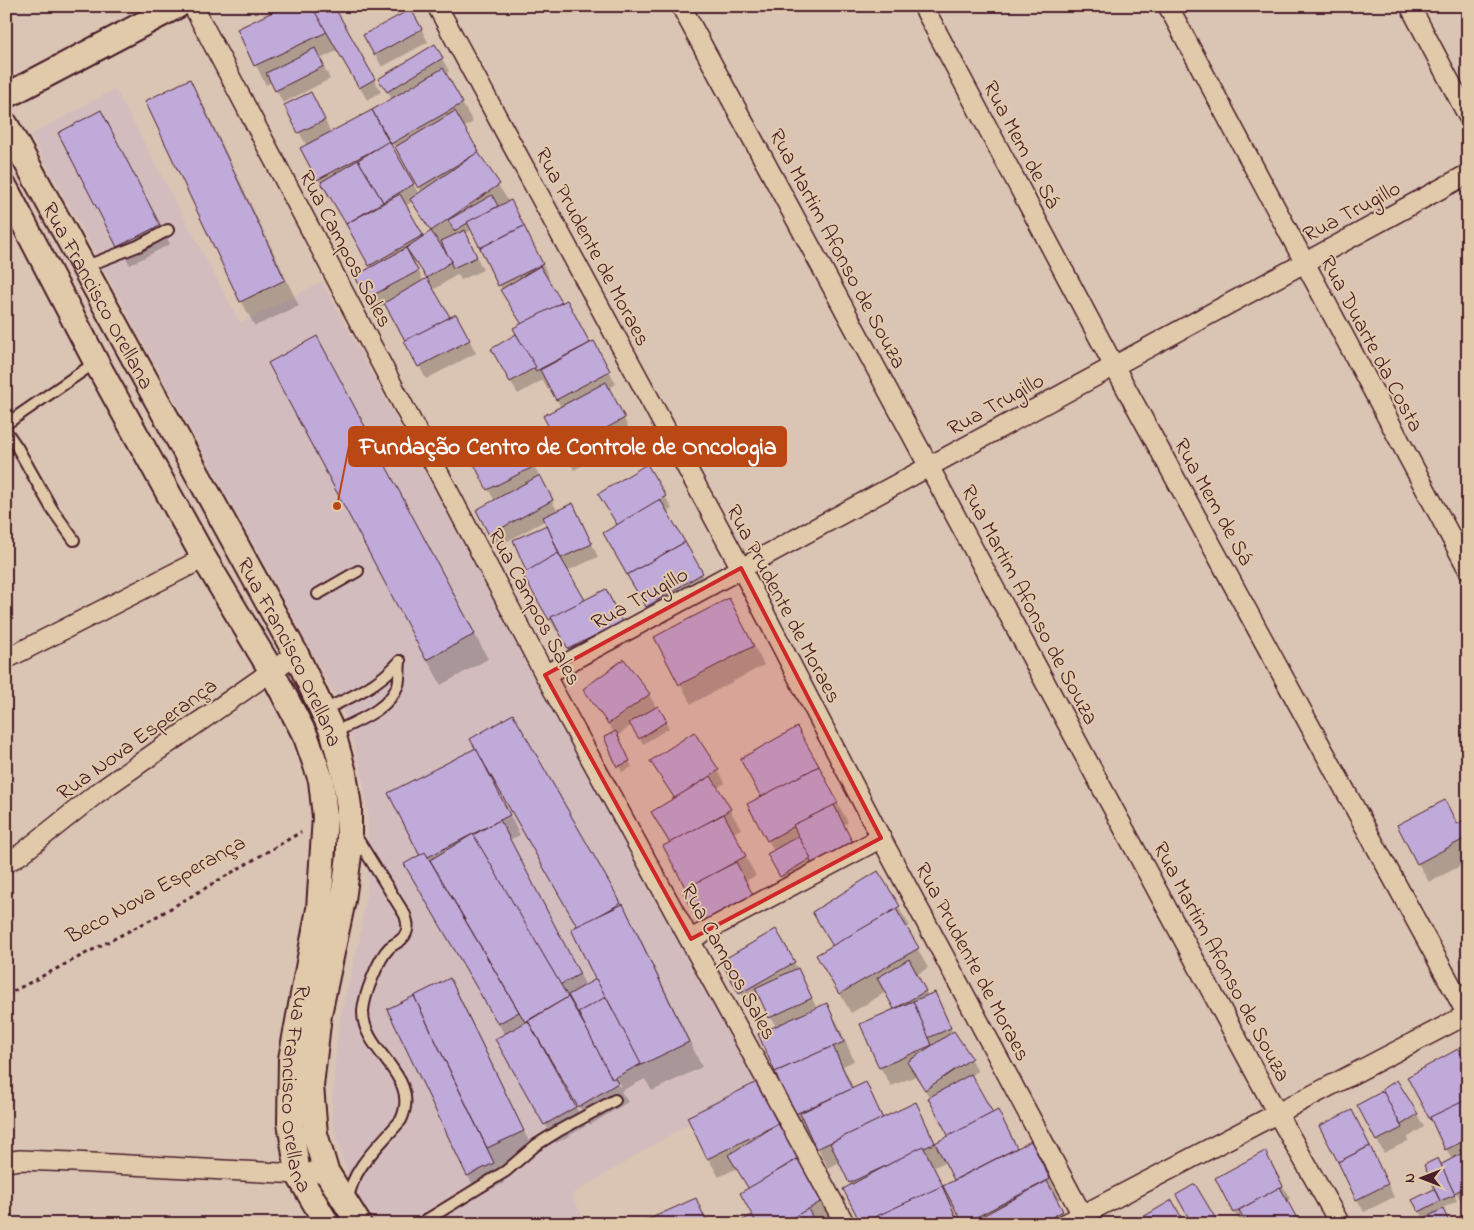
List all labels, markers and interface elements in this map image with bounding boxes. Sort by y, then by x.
street label: Rua Mem de Sá [973,76,1068,215]
street label: Rua Martim Afonso de Souza [759,124,913,375]
street label: Rua Prudente de Moraes [525,142,657,352]
street label: Rua Campos Sales [289,165,399,334]
street label: Rua Trugillo [1298,173,1407,253]
street label: Rua Francisco Orellana [32,197,161,396]
street label: Rua Duarte da Costa [1310,250,1430,438]
street label: Rua Trugillo [942,366,1051,446]
callout: Fundação Centro de Controle de Oncologia [349,427,786,466]
text: Fundação Centro de Controle de Oncologia [358,431,777,467]
street label: Rua Mem de Sá [1164,433,1261,572]
street label: Rua Martim Afonso de Souza [951,480,1105,731]
street label: Rua Prudente de Moraes [716,499,848,709]
street label: Rua Campos Sales [478,523,588,692]
street label: Rua Francisco Orellana [227,552,349,751]
street label: Rua Trugillo [586,560,695,640]
street label: Rua Nova Esperança [51,671,225,810]
street label: Beco Nova Esperança [60,828,252,954]
street label: Rua Martim Afonso de Souza [1143,837,1297,1088]
street label: Rua Prudente de Moraes [905,857,1037,1067]
street label: Rua Campos Sales [671,879,784,1046]
street label: Rua Francisco Orellana [271,982,319,1200]
north arrow [1396,1152,1446,1202]
text: N [1400,1173,1421,1183]

